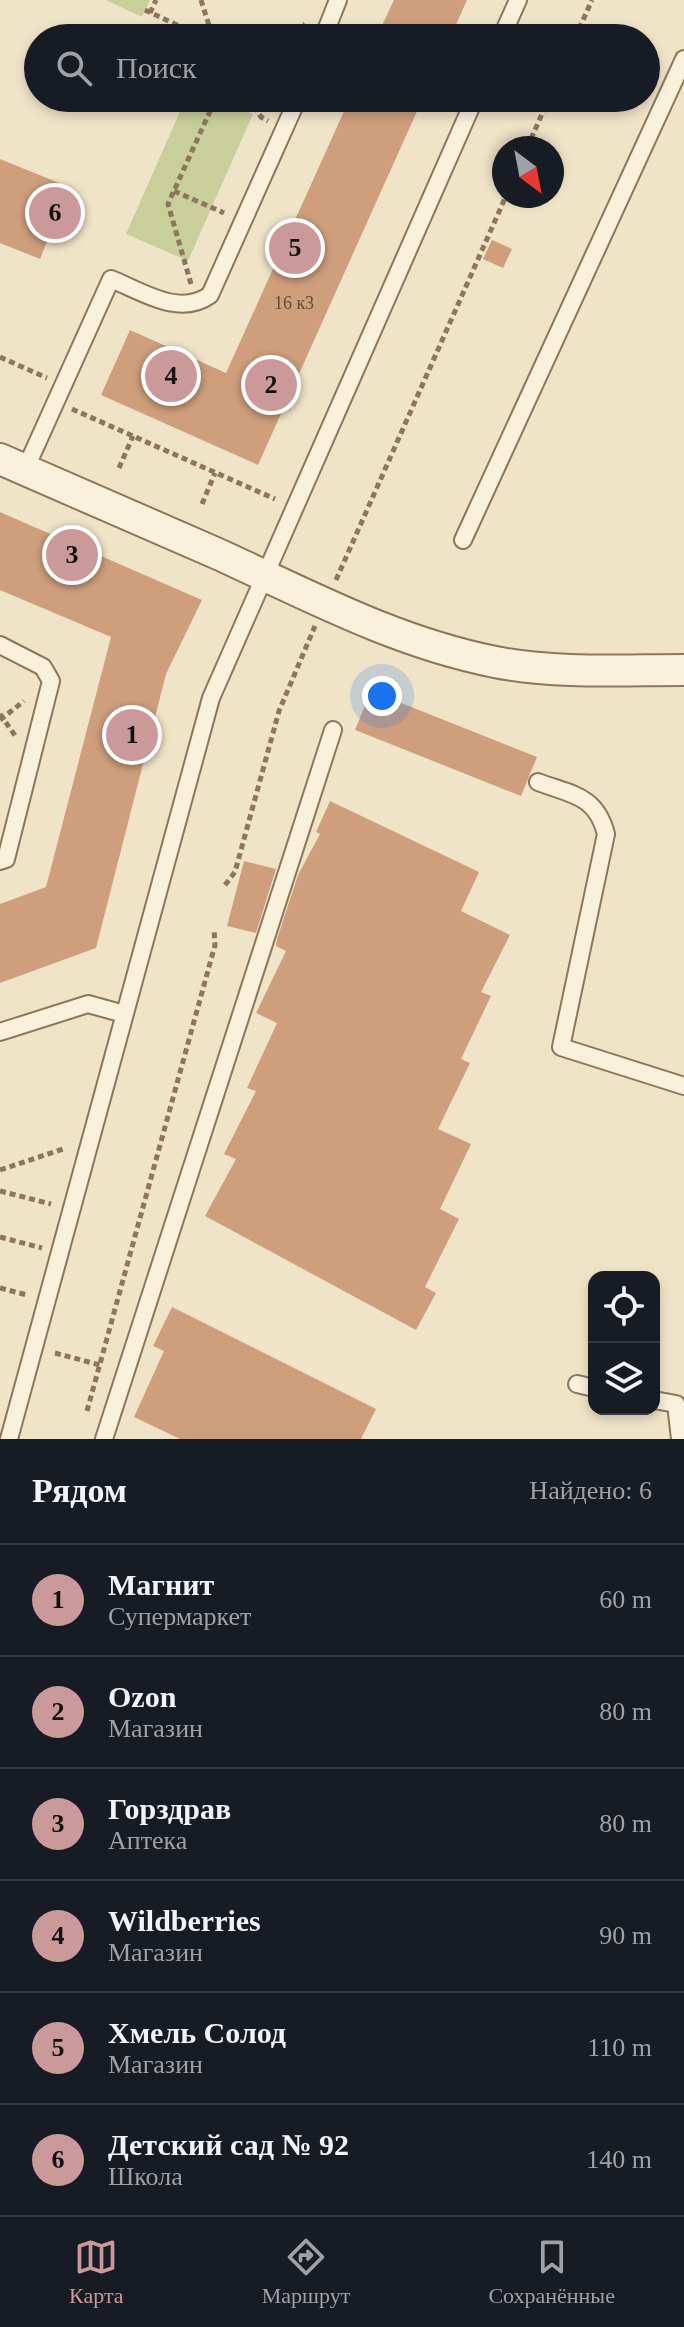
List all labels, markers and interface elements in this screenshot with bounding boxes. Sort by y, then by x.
search box [24,24,660,112]
icon: search [52,46,96,90]
text: Поиск [116,51,197,84]
north arrow [492,136,564,208]
pin: 6 [29,183,81,243]
pin: 5 [269,218,321,278]
house number: 16 к3 [274,293,314,313]
pin: 4 [145,346,197,406]
pin: 2 [245,355,297,415]
pin: 3 [46,525,98,585]
your location [362,676,402,716]
pin: 1 [106,705,158,765]
map controls [588,1271,660,1415]
button: locate [588,1271,660,1343]
button: layers [588,1343,660,1415]
text: Рядом [32,1472,127,1509]
text: Найдено: 6 [529,1476,652,1505]
text: Магнит [108,1568,214,1601]
text: 1 [52,1585,65,1614]
text: 60 m [599,1585,652,1614]
text: Супермаркет [108,1602,251,1631]
text: Ozon [108,1680,176,1713]
text: 2 [52,1697,65,1726]
text: 80 m [599,1697,652,1726]
text: Магазин [108,1714,203,1743]
text: Горздрав [108,1792,231,1825]
text: 3 [52,1809,65,1838]
text: 80 m [599,1809,652,1838]
text: Аптека [108,1826,187,1855]
text: Wildberries [108,1904,261,1937]
text: 4 [52,1921,65,1950]
text: 90 m [599,1921,652,1950]
text: Магазин [108,1938,203,1967]
text: Хмель Солод [108,2016,286,2049]
text: 5 [52,2033,65,2062]
text: 110 m [587,2033,652,2062]
text: Магазин [108,2050,203,2079]
text: Детский сад № 92 [108,2128,349,2161]
text: 6 [52,2145,65,2174]
text: 140 m [586,2145,652,2174]
text: Школа [108,2162,183,2191]
tab: Карта [69,2235,124,2309]
tab: Маршрут [262,2235,350,2309]
tab: Сохранённые [488,2235,615,2309]

